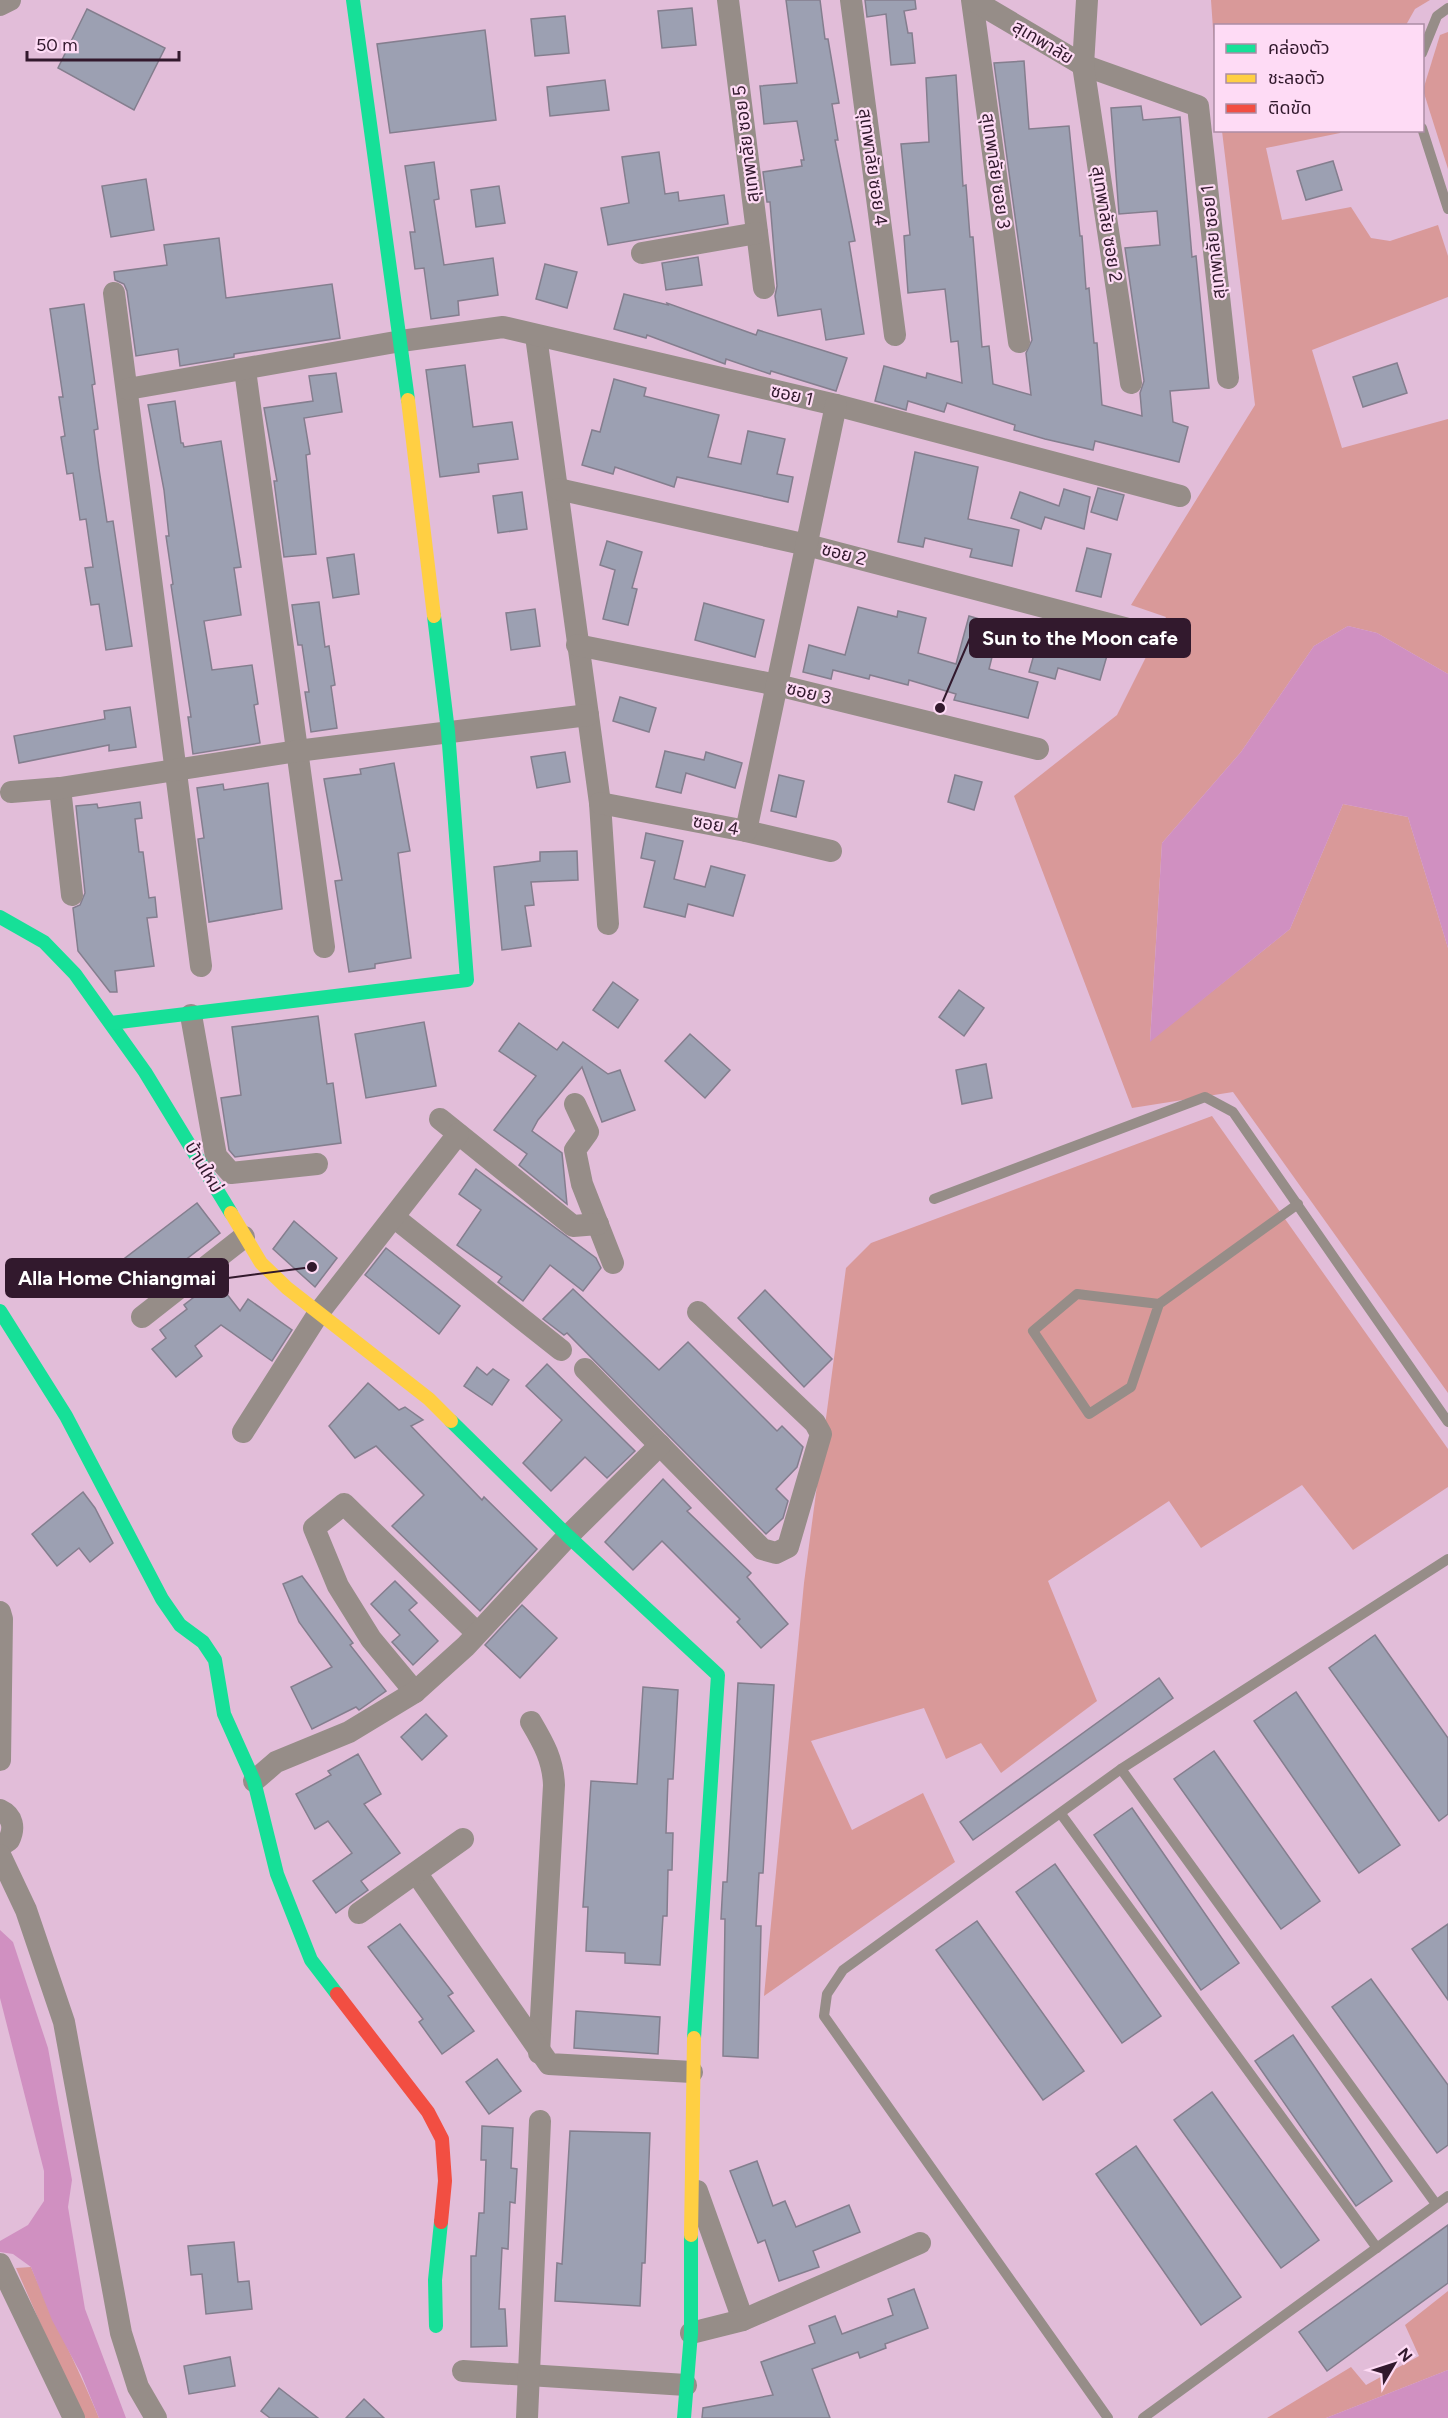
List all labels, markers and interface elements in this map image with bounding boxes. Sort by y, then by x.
street label: สุเทพาลัย [1008,15,1078,69]
scale bar [27,24,178,62]
legend [1214,24,1424,132]
text: 50 m [36,34,78,56]
text: คล่องตัว [1268,37,1330,59]
text: ชะลอตัว [1268,67,1325,89]
street label: สุเทพาลัย ซอย 5 [728,84,764,204]
text: ติดขัด [1268,97,1311,119]
street label: สุเทพาลัย ซอย 4 [854,107,892,227]
street label: สุเทพาลัย ซอย 3 [977,111,1015,231]
street label: สุเทพาลัย ซอย 2 [1087,164,1127,284]
street label: สุเทพาลัย ซอย 1 [1196,184,1230,300]
street label: ซอย 1 [769,379,815,411]
street label: ซอย 2 [819,537,869,571]
callout: Sun to the Moon cafe [970,619,1190,657]
text: Sun to the Moon cafe [982,626,1178,650]
street label: ซอย 3 [784,677,834,709]
street label: ซอย 4 [691,810,741,840]
street label: บ้านใหม่ [180,1137,228,1197]
callout: Alla Home Chiangmai [6,1259,228,1297]
text: Alla Home Chiangmai [18,1266,216,1290]
north arrow [1364,2334,1424,2394]
text: N [1394,2344,1417,2366]

